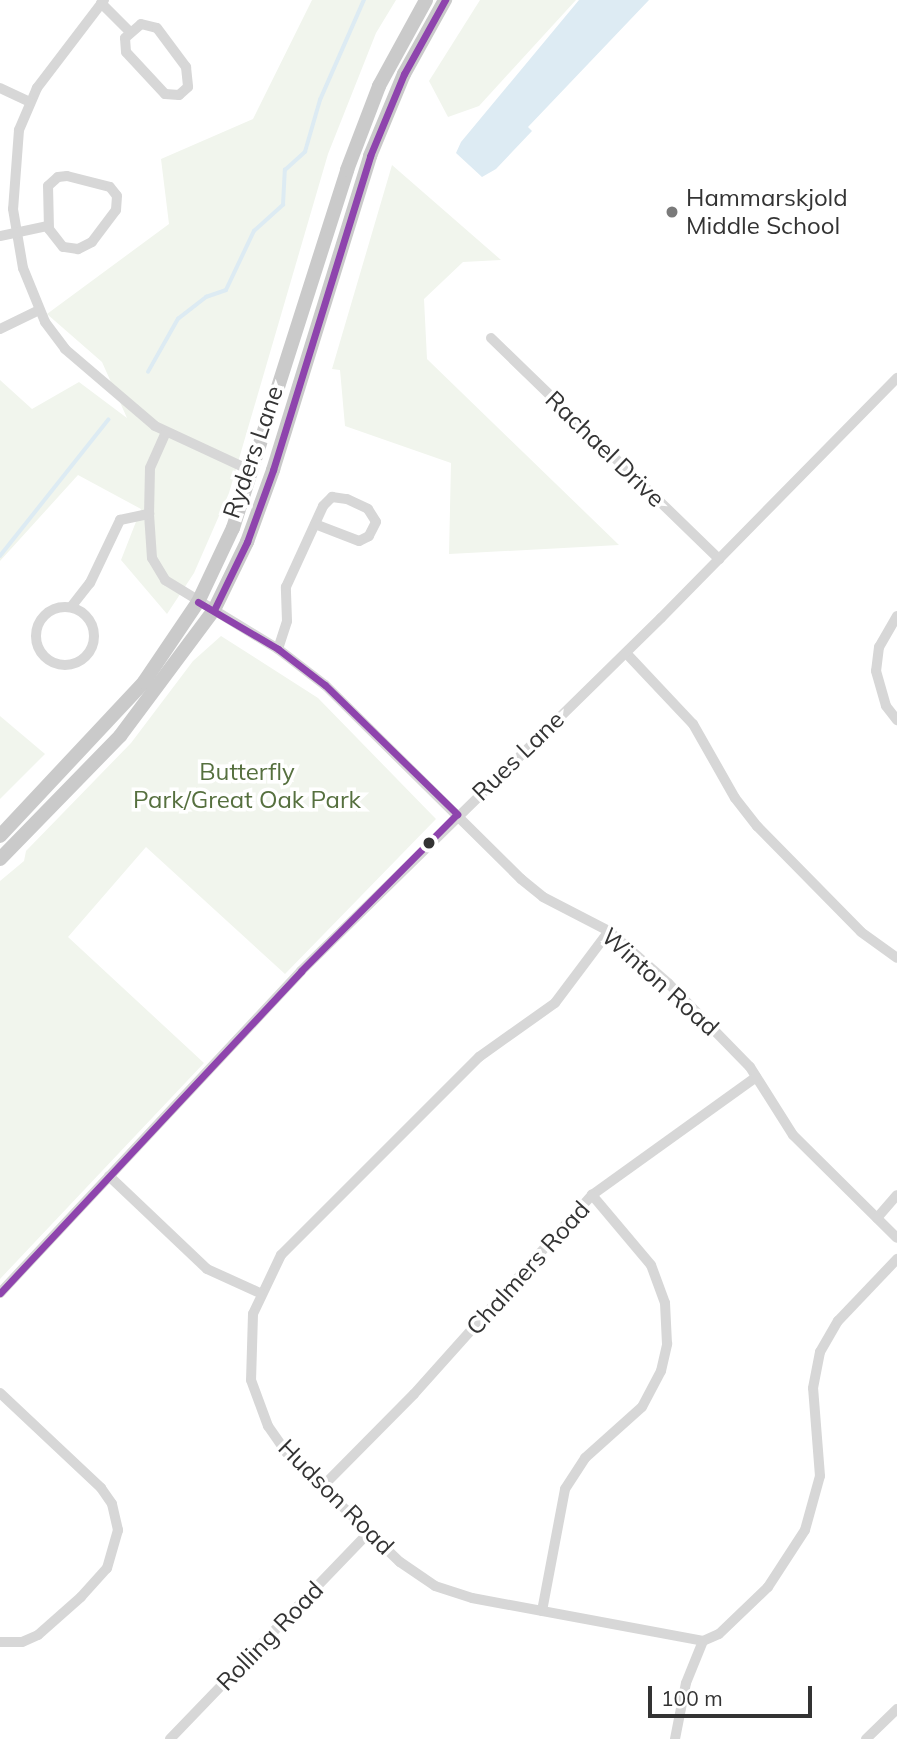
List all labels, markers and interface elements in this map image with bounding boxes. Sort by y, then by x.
place label: Hammarskjold Middle School [686,184,848,240]
marker: Hammarskjold Middle School [664,204,680,220]
street label: Ryders Lane [217,382,289,522]
street label: Rachael Drive [539,385,671,513]
street label: Rues Lane [466,705,570,807]
park label: Butterfly Park/Great Oak Park [133,758,361,814]
unlabelled marker [422,836,436,850]
street label: Winton Road [596,922,724,1042]
street label: Chalmers Road [460,1195,596,1341]
street label: Hudson Road [272,1433,400,1561]
street label: Rolling Road [211,1575,329,1697]
scale bar [652,1672,816,1716]
text: 100 m [661,1685,723,1711]

